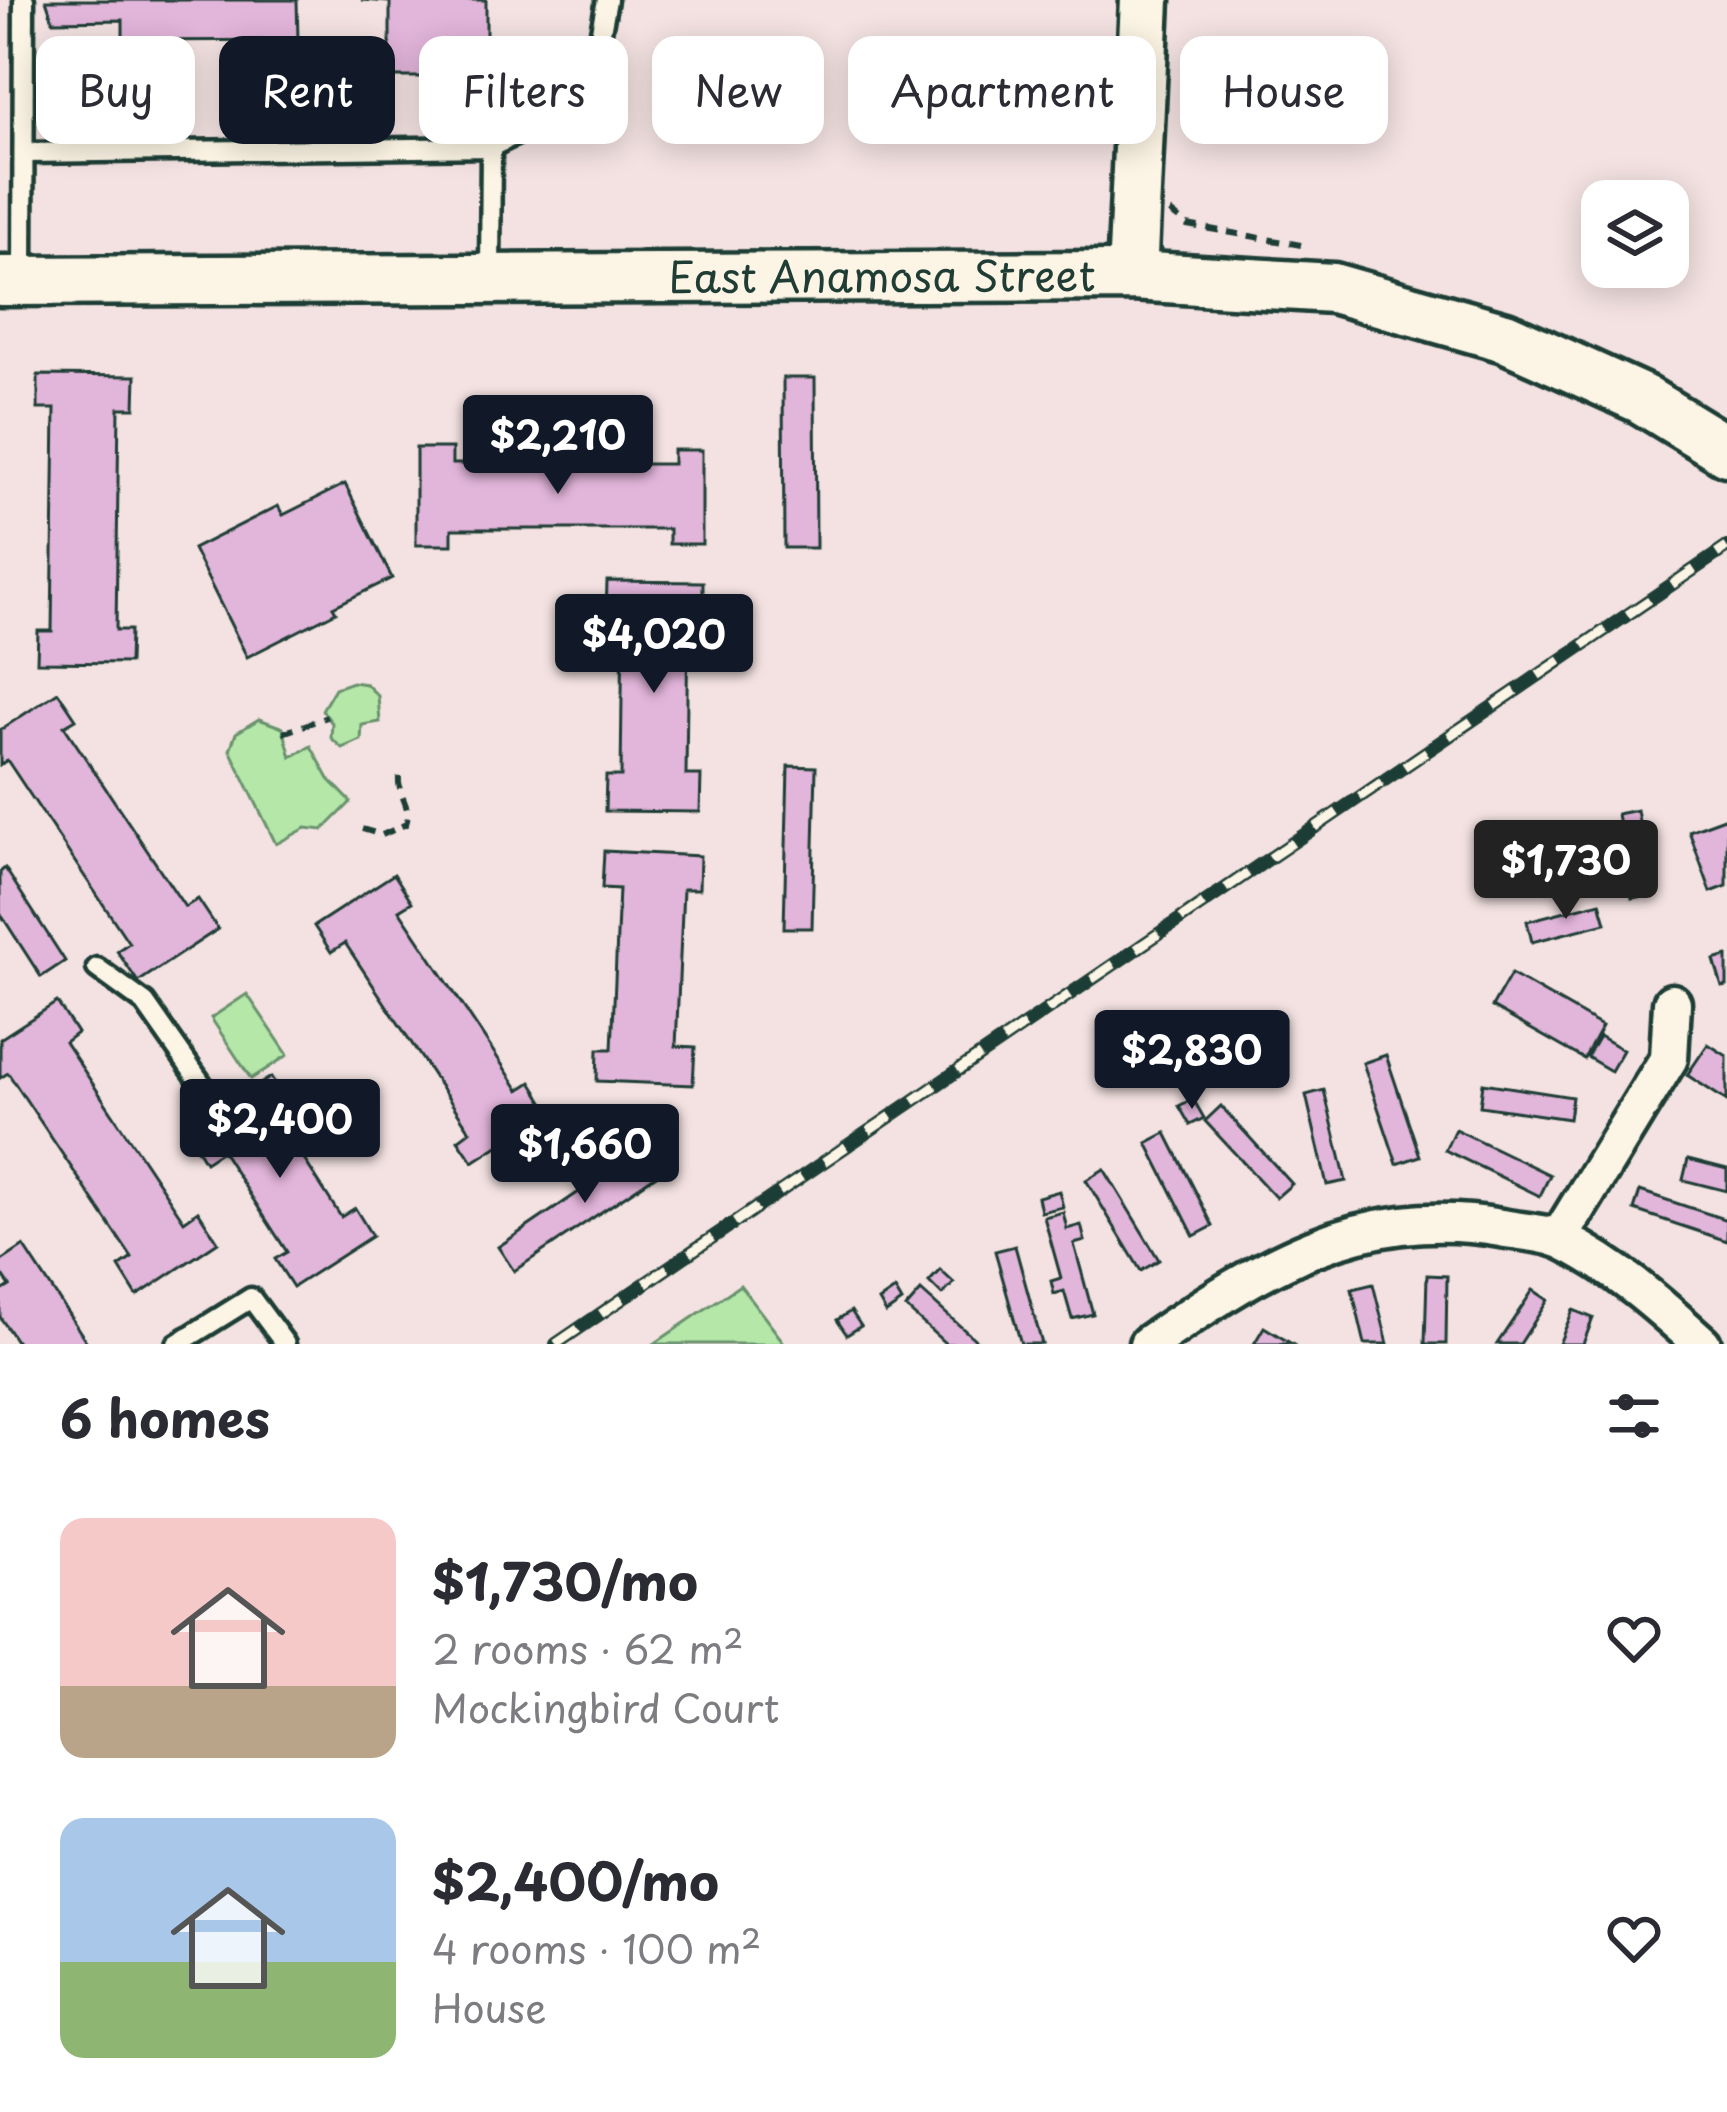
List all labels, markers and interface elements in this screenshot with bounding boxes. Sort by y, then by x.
chip: Buy [36,36,195,144]
chip: Rent [219,36,395,144]
chip: Filters [419,36,628,144]
chip: New [652,36,824,144]
chip: Apartment [848,36,1156,144]
chip: House [1180,36,1388,144]
map controls [1581,180,1689,288]
button: layers [1581,180,1689,288]
street label: East Anamosa Street [668,242,1096,307]
pin: $2,210 [460,395,656,497]
text: $2,210 [490,404,626,463]
pin: $4,020 [556,594,752,696]
text: $4,020 [582,603,726,662]
pin: $1,730 [1468,820,1664,922]
text: $1,730 [1501,829,1631,888]
pin: $2,830 [1094,1010,1290,1112]
text: $2,830 [1122,1019,1262,1078]
pin: $2,400 [182,1079,378,1181]
text: $2,400 [207,1088,353,1147]
pin: $1,660 [487,1104,683,1206]
text: $1,660 [518,1113,652,1172]
text: 6 homes [60,1378,270,1455]
icon: filters [1601,1383,1667,1449]
text: $1,730/mo [432,1541,698,1618]
icon: home [156,1566,300,1710]
icon: heart [1601,1605,1667,1671]
text: 2 rooms · 62 m² [432,1618,744,1677]
text: Mockingbird Court [432,1677,779,1736]
text: $2,400/mo [432,1841,719,1918]
icon: home [156,1866,300,2010]
icon: heart [1601,1905,1667,1971]
text: 4 rooms · 100 m² [432,1918,761,1977]
text: House [432,1977,546,2036]

